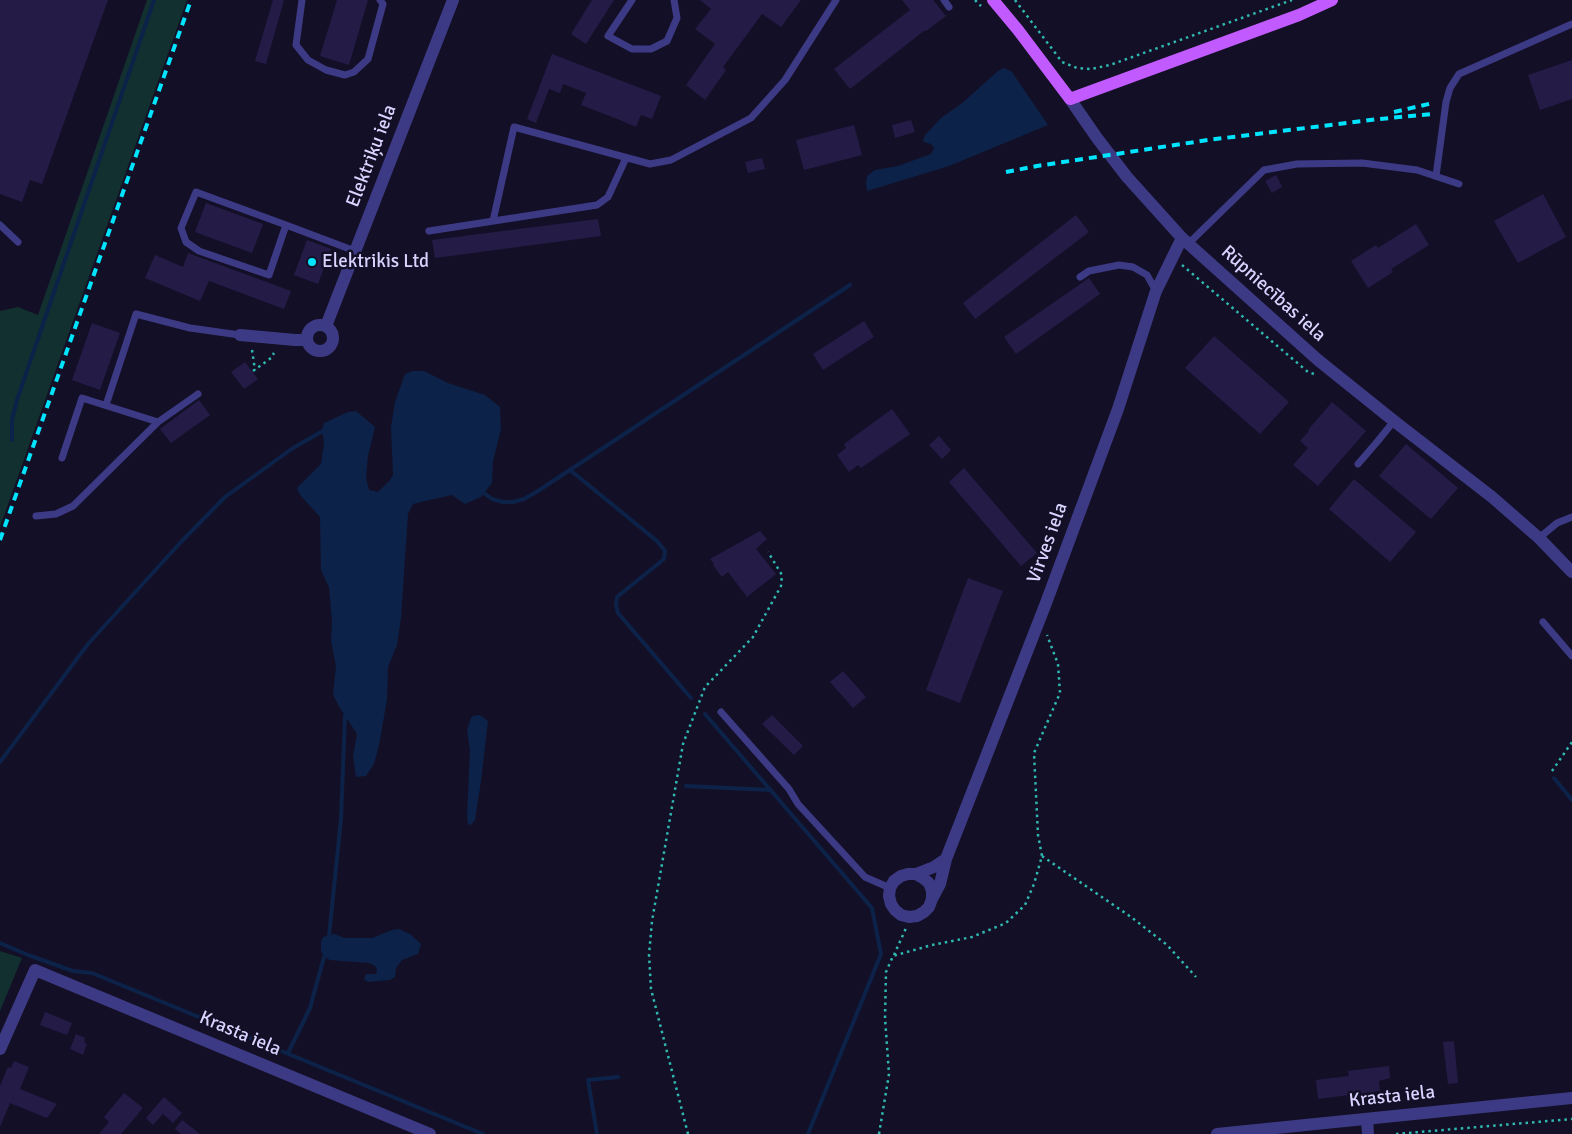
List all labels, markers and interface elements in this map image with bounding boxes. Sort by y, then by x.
street label: Elektriķu iela [342,102,402,210]
street label: Rūpniecības iela [1216,241,1330,347]
place label: Elektrikis Ltd [322,251,429,273]
marker: Elektrikis Ltd [306,256,318,268]
street label: Virves iela [1023,500,1073,586]
street label: Krasta iela [196,1007,284,1061]
street label: Krasta iela [1348,1081,1436,1113]

